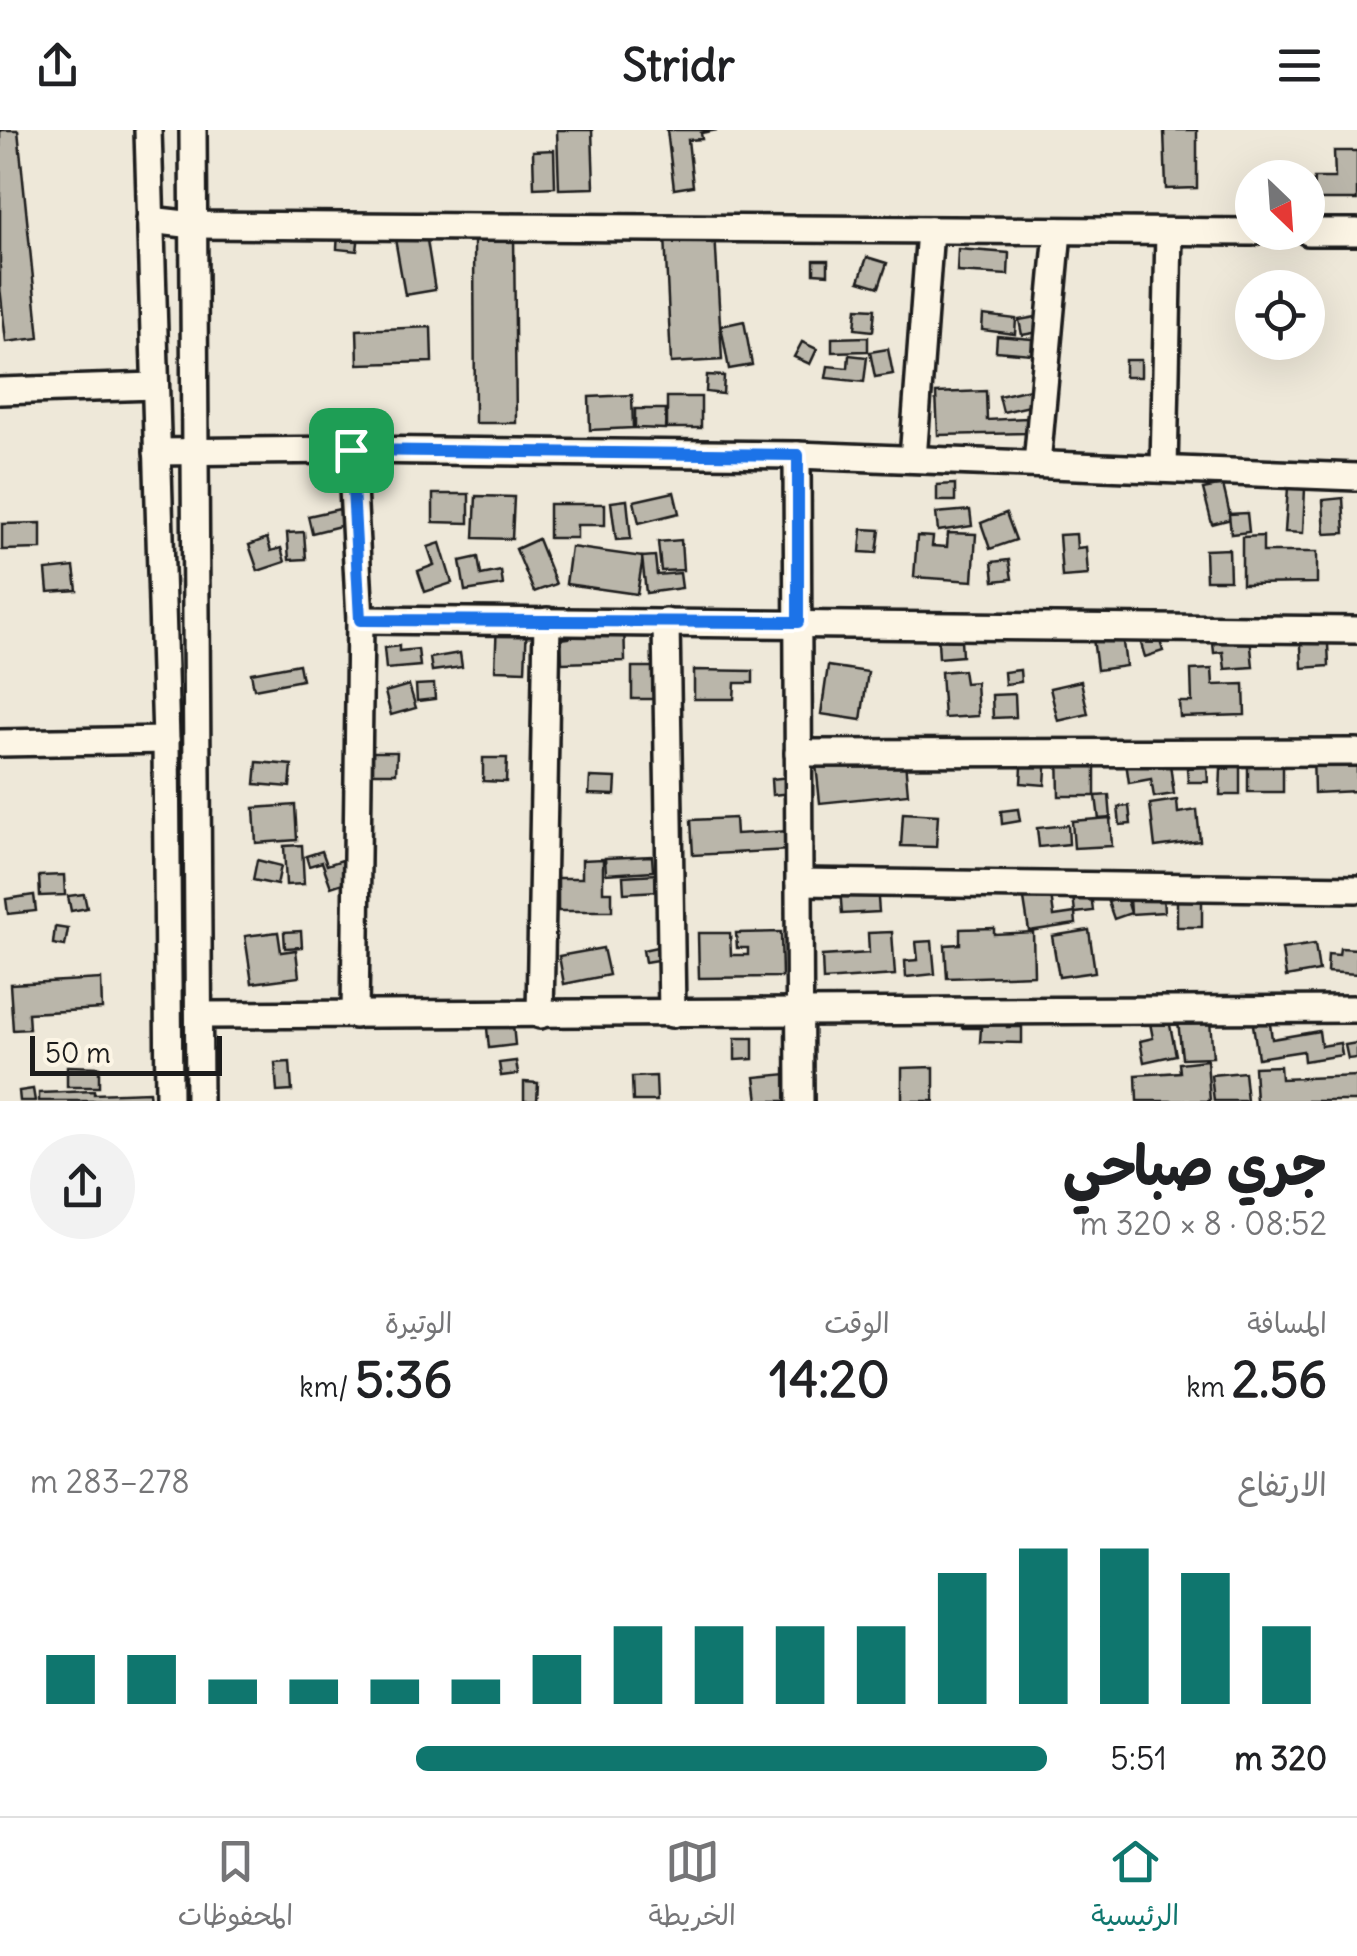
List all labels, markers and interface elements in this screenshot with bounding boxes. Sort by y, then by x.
text: Stridr [622,37,735,93]
icon: share [30,38,85,93]
icon: menu [1272,38,1327,93]
north arrow [1235,160,1325,250]
map controls [1235,160,1325,360]
button: locate [1235,270,1325,360]
pin [309,408,394,493]
icon: arrive [324,423,379,478]
scale bar [30,1031,222,1076]
text: 50 m [45,1035,111,1071]
text: جري صباحي [1063,1131,1327,1200]
button: share [30,1134,135,1239]
text: 08:52 · 8 × 320 m [1080,1203,1327,1244]
text: الوتيرة [385,1305,452,1341]
text: الوقت [824,1305,890,1341]
text: المسافة [1247,1305,1327,1341]
text: 5:36 [355,1348,452,1411]
text: 14:20 [769,1348,890,1411]
text: 2.56 [1232,1348,1327,1411]
text: /km [299,1369,355,1405]
text: km [1186,1369,1232,1405]
text: 278–283 m [30,1461,190,1502]
text: الارتفاع [1237,1464,1327,1505]
text: 5:51 [1110,1738,1167,1779]
text: 320 m [1235,1738,1327,1779]
tab: المحفوظات [178,1834,293,1940]
tab: الخريطة [649,1834,736,1940]
tab: الرئيسية [1091,1834,1179,1940]

